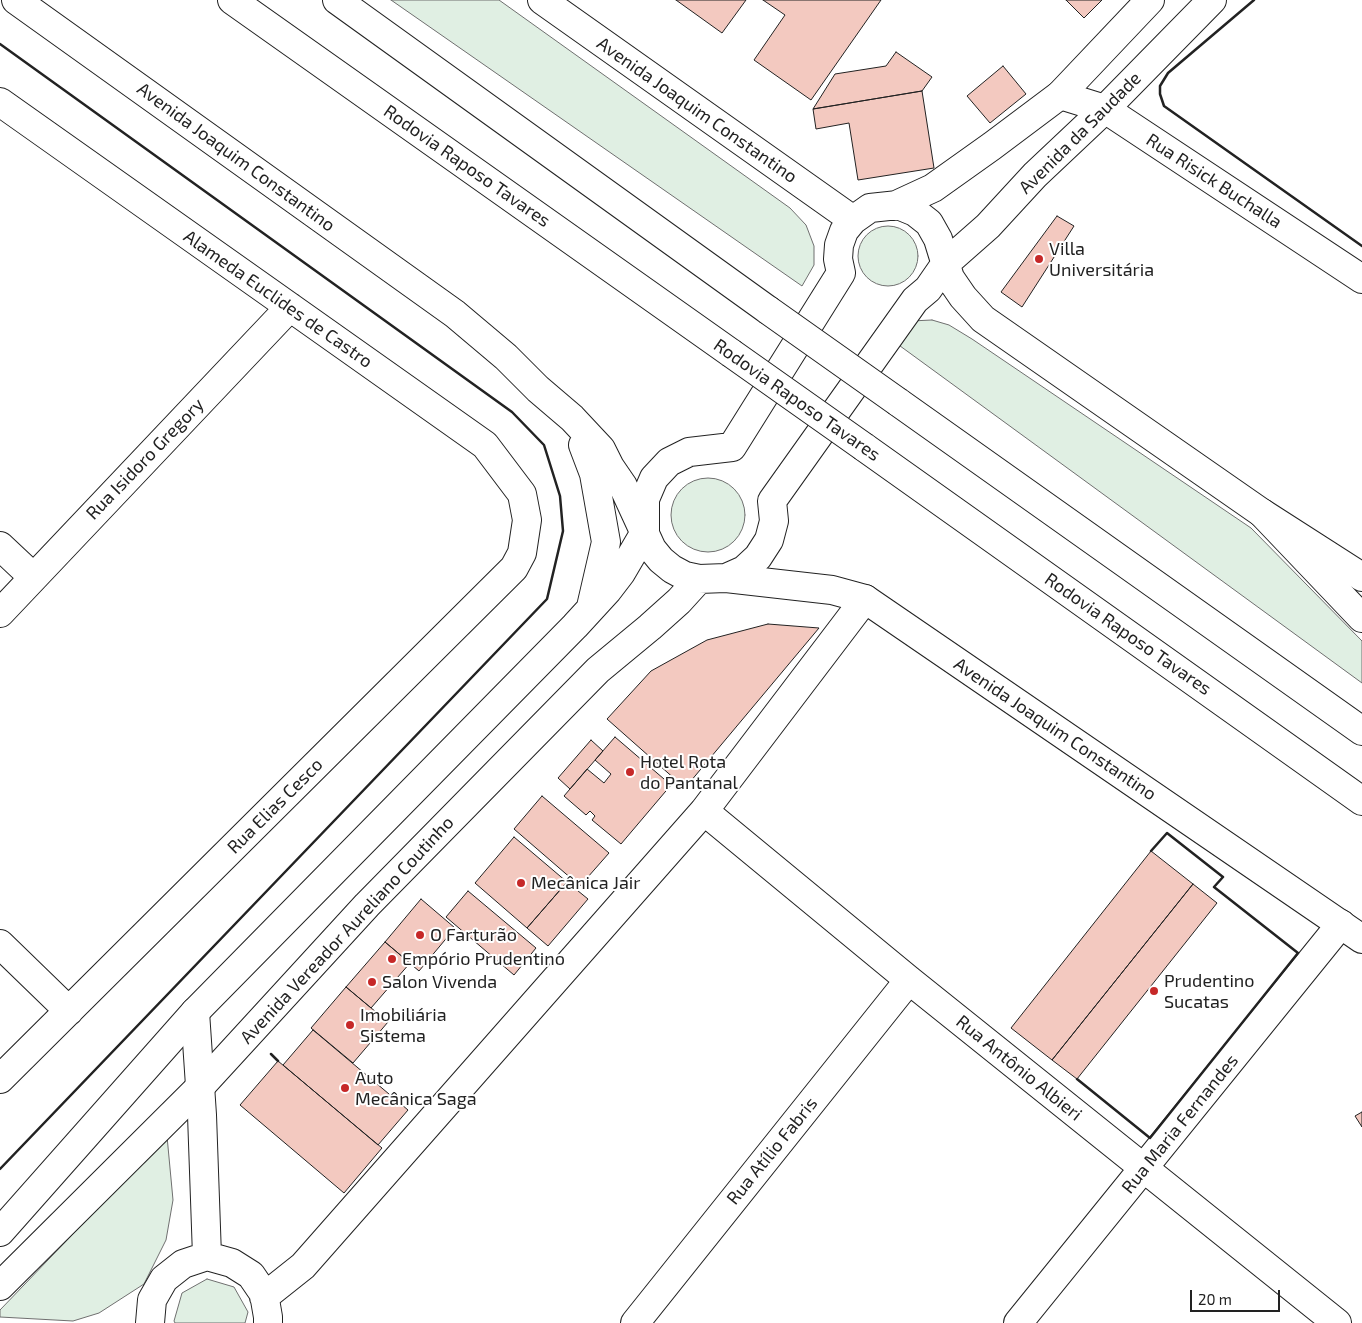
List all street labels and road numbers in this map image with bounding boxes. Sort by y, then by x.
street label: Avenida Joaquim Constantino [593,33,801,187]
street label: Avenida da Saudade [1014,67,1146,199]
street label: Avenida Joaquim Constantino [133,78,339,236]
street label: Rodovia Raposo Tavares [380,100,554,232]
street label: Rua Risick Buchalla [1142,129,1286,233]
street label: Alameda Euclides de Castro [179,225,377,373]
street label: Rodovia Raposo Tavares [710,334,884,466]
street label: Rua Isidoro Gregory [82,394,208,524]
street label: Rodovia Raposo Tavares [1041,568,1215,700]
street label: Avenida Joaquim Constantino [950,653,1160,805]
street label: Rua Elias Cesco [223,754,327,858]
street label: Avenida Vereador Aureliano Coutinho [236,812,458,1048]
street label: Rua Antônio Albieri [952,1011,1086,1125]
street label: Rua Maria Fernandes [1117,1050,1243,1198]
street label: Rua Atílio Fabris [722,1093,822,1209]

